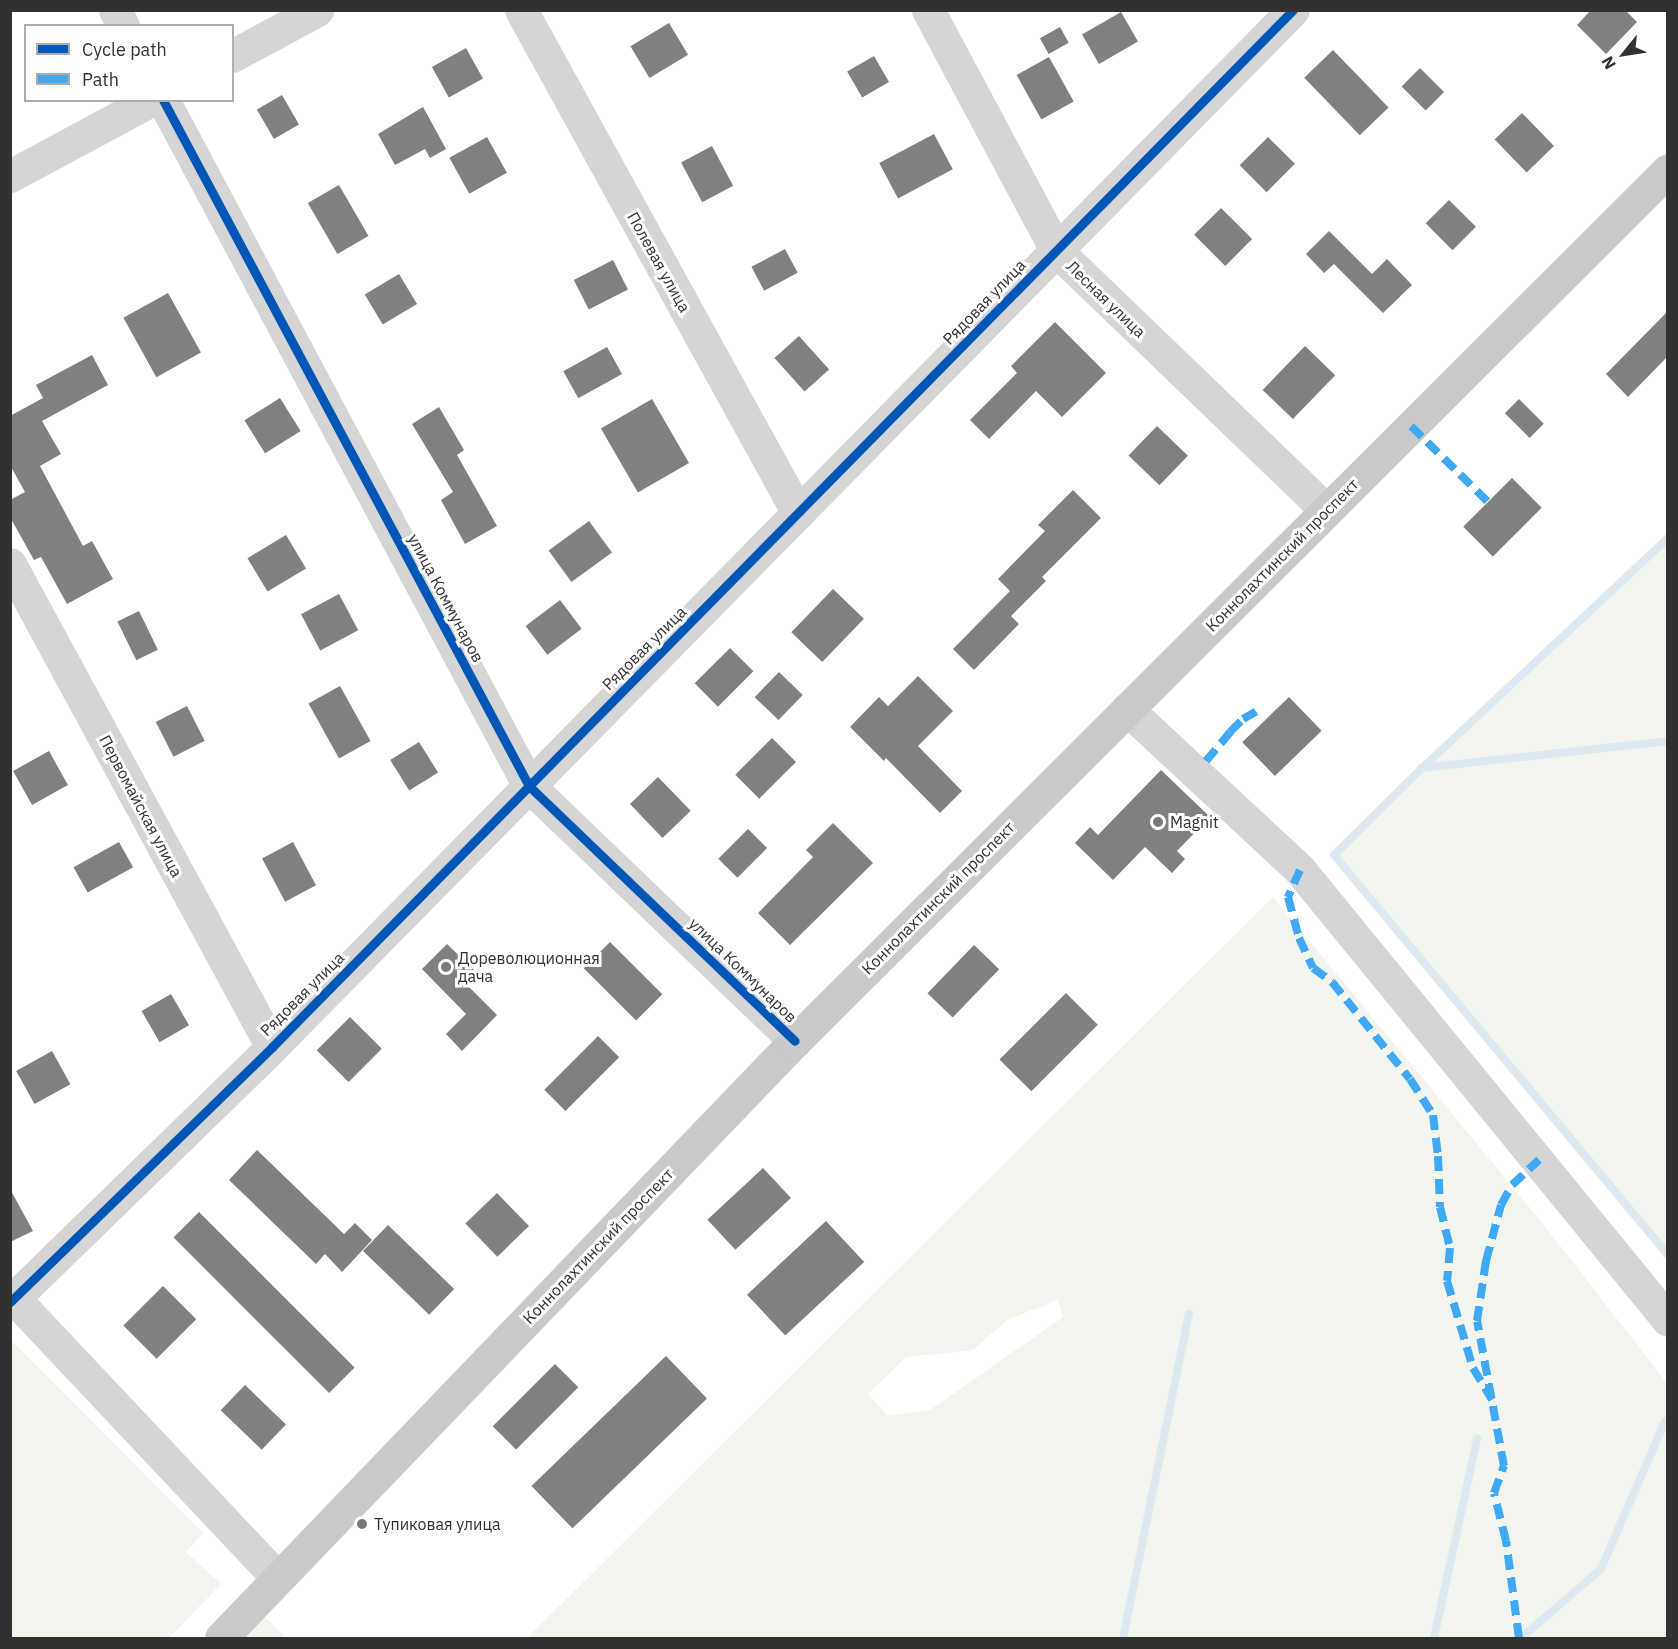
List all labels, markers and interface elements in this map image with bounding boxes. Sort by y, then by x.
legend [24,24,234,102]
north arrow [1594,24,1654,84]
text: Cycle path [82,38,167,61]
text: N [1597,53,1620,73]
text: Path [82,68,119,91]
street label: Полевая улица [623,208,695,316]
street label: Рядовая улица [939,256,1029,348]
street label: Лесная улица [1063,257,1149,341]
street label: Коннолахтинский проспект [1202,475,1362,635]
street label: улица Коммунаров [404,531,488,665]
street label: Рядовая улица [598,602,690,694]
street label: Первомайская улица [95,732,187,880]
place label: Magnit [1170,812,1219,832]
marker: Magnit [1151,815,1165,829]
street label: Коннолахтинский проспект [858,818,1018,978]
street label: улица Коммунаров [685,914,801,1026]
street label: Рядовая улица [256,948,348,1040]
place label: Дореволюционная дача [458,948,600,986]
marker: Дореволюционная дача [439,960,453,974]
street label: Коннолахтинский проспект [519,1164,677,1328]
place label: Тупиковая улица [374,1514,501,1534]
marker: Тупиковая улица [355,1517,369,1531]

